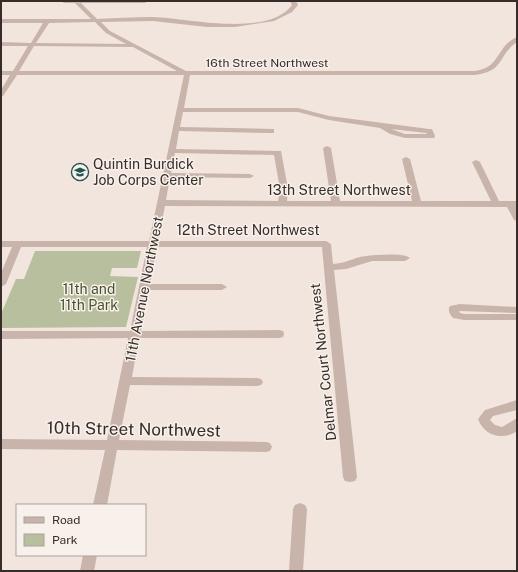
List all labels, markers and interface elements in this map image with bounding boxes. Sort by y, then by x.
street label: 16th Street Northwest [205,56,329,70]
place label: Quintin Burdick Job Corps Center [93,156,204,188]
school or university icon: Quintin Burdick Job Corps Center [70,162,90,182]
street label: 13th Street Northwest [267,182,411,198]
street label: 11th Avenue Northwest [122,215,166,363]
street label: 12th Street Northwest [176,222,320,238]
park label: 11th and 11th Park [60,281,118,313]
street label: Delmar Court Northwest [307,282,339,442]
street label: 10th Street Northwest [47,417,221,441]
legend [16,504,146,556]
text: Road [52,513,80,527]
text: Park [52,533,78,547]

